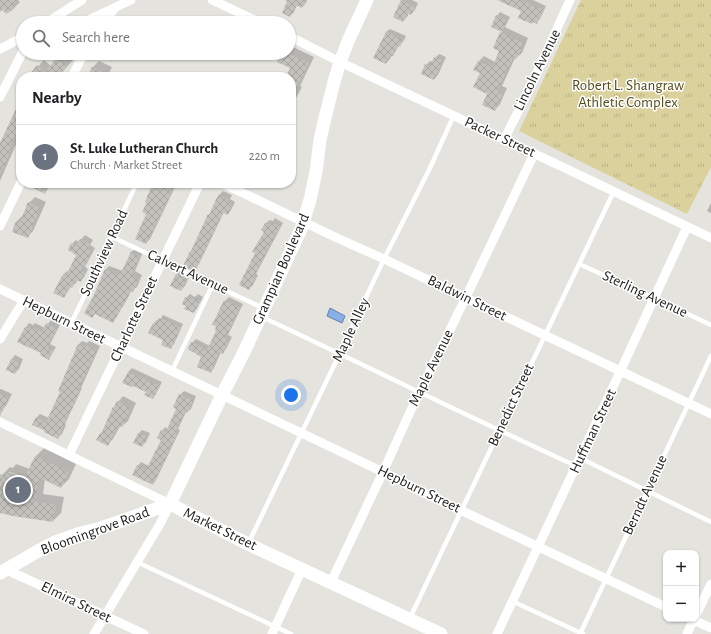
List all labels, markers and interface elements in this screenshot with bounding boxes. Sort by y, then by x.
search box [16,16,296,60]
icon: search [30,27,52,49]
street label: Lincoln Avenue [511,27,563,113]
text: Search here [62,30,130,45]
park label: Robert L. Shangraw Athletic Complex [572,78,684,110]
text: Nearby [32,89,82,106]
street label: Packer Street [462,114,538,160]
text: St. Luke Lutheran Church [70,141,218,156]
text: 1 [43,150,47,163]
text: 220 m [249,150,280,163]
text: Church · Market Street [70,159,182,172]
street label: Southview Road [77,207,131,298]
street label: Grampian Boulevard [250,211,312,327]
street label: Calvert Avenue [145,247,231,297]
street label: Sterling Avenue [600,268,690,320]
street label: Baldwin Street [425,272,509,324]
street label: Charlotte Street [108,274,160,364]
street label: Hepburn Street [20,294,108,347]
street label: Maple Alley [330,295,373,364]
street label: Maple Avenue [406,327,456,409]
street label: Benedict Street [485,361,537,449]
your location [281,385,301,405]
street label: Huffman Street [567,386,619,475]
street label: Berndt Avenue [620,453,670,537]
street label: Hepburn Street [375,463,463,516]
pin: 1 [5,475,31,505]
street label: Bloomingrove Road [39,504,152,558]
street label: Market Street [181,505,259,553]
map controls [663,550,699,622]
button: + [663,550,699,586]
street label: Elmira Street [39,579,114,625]
button: − [663,586,699,622]

